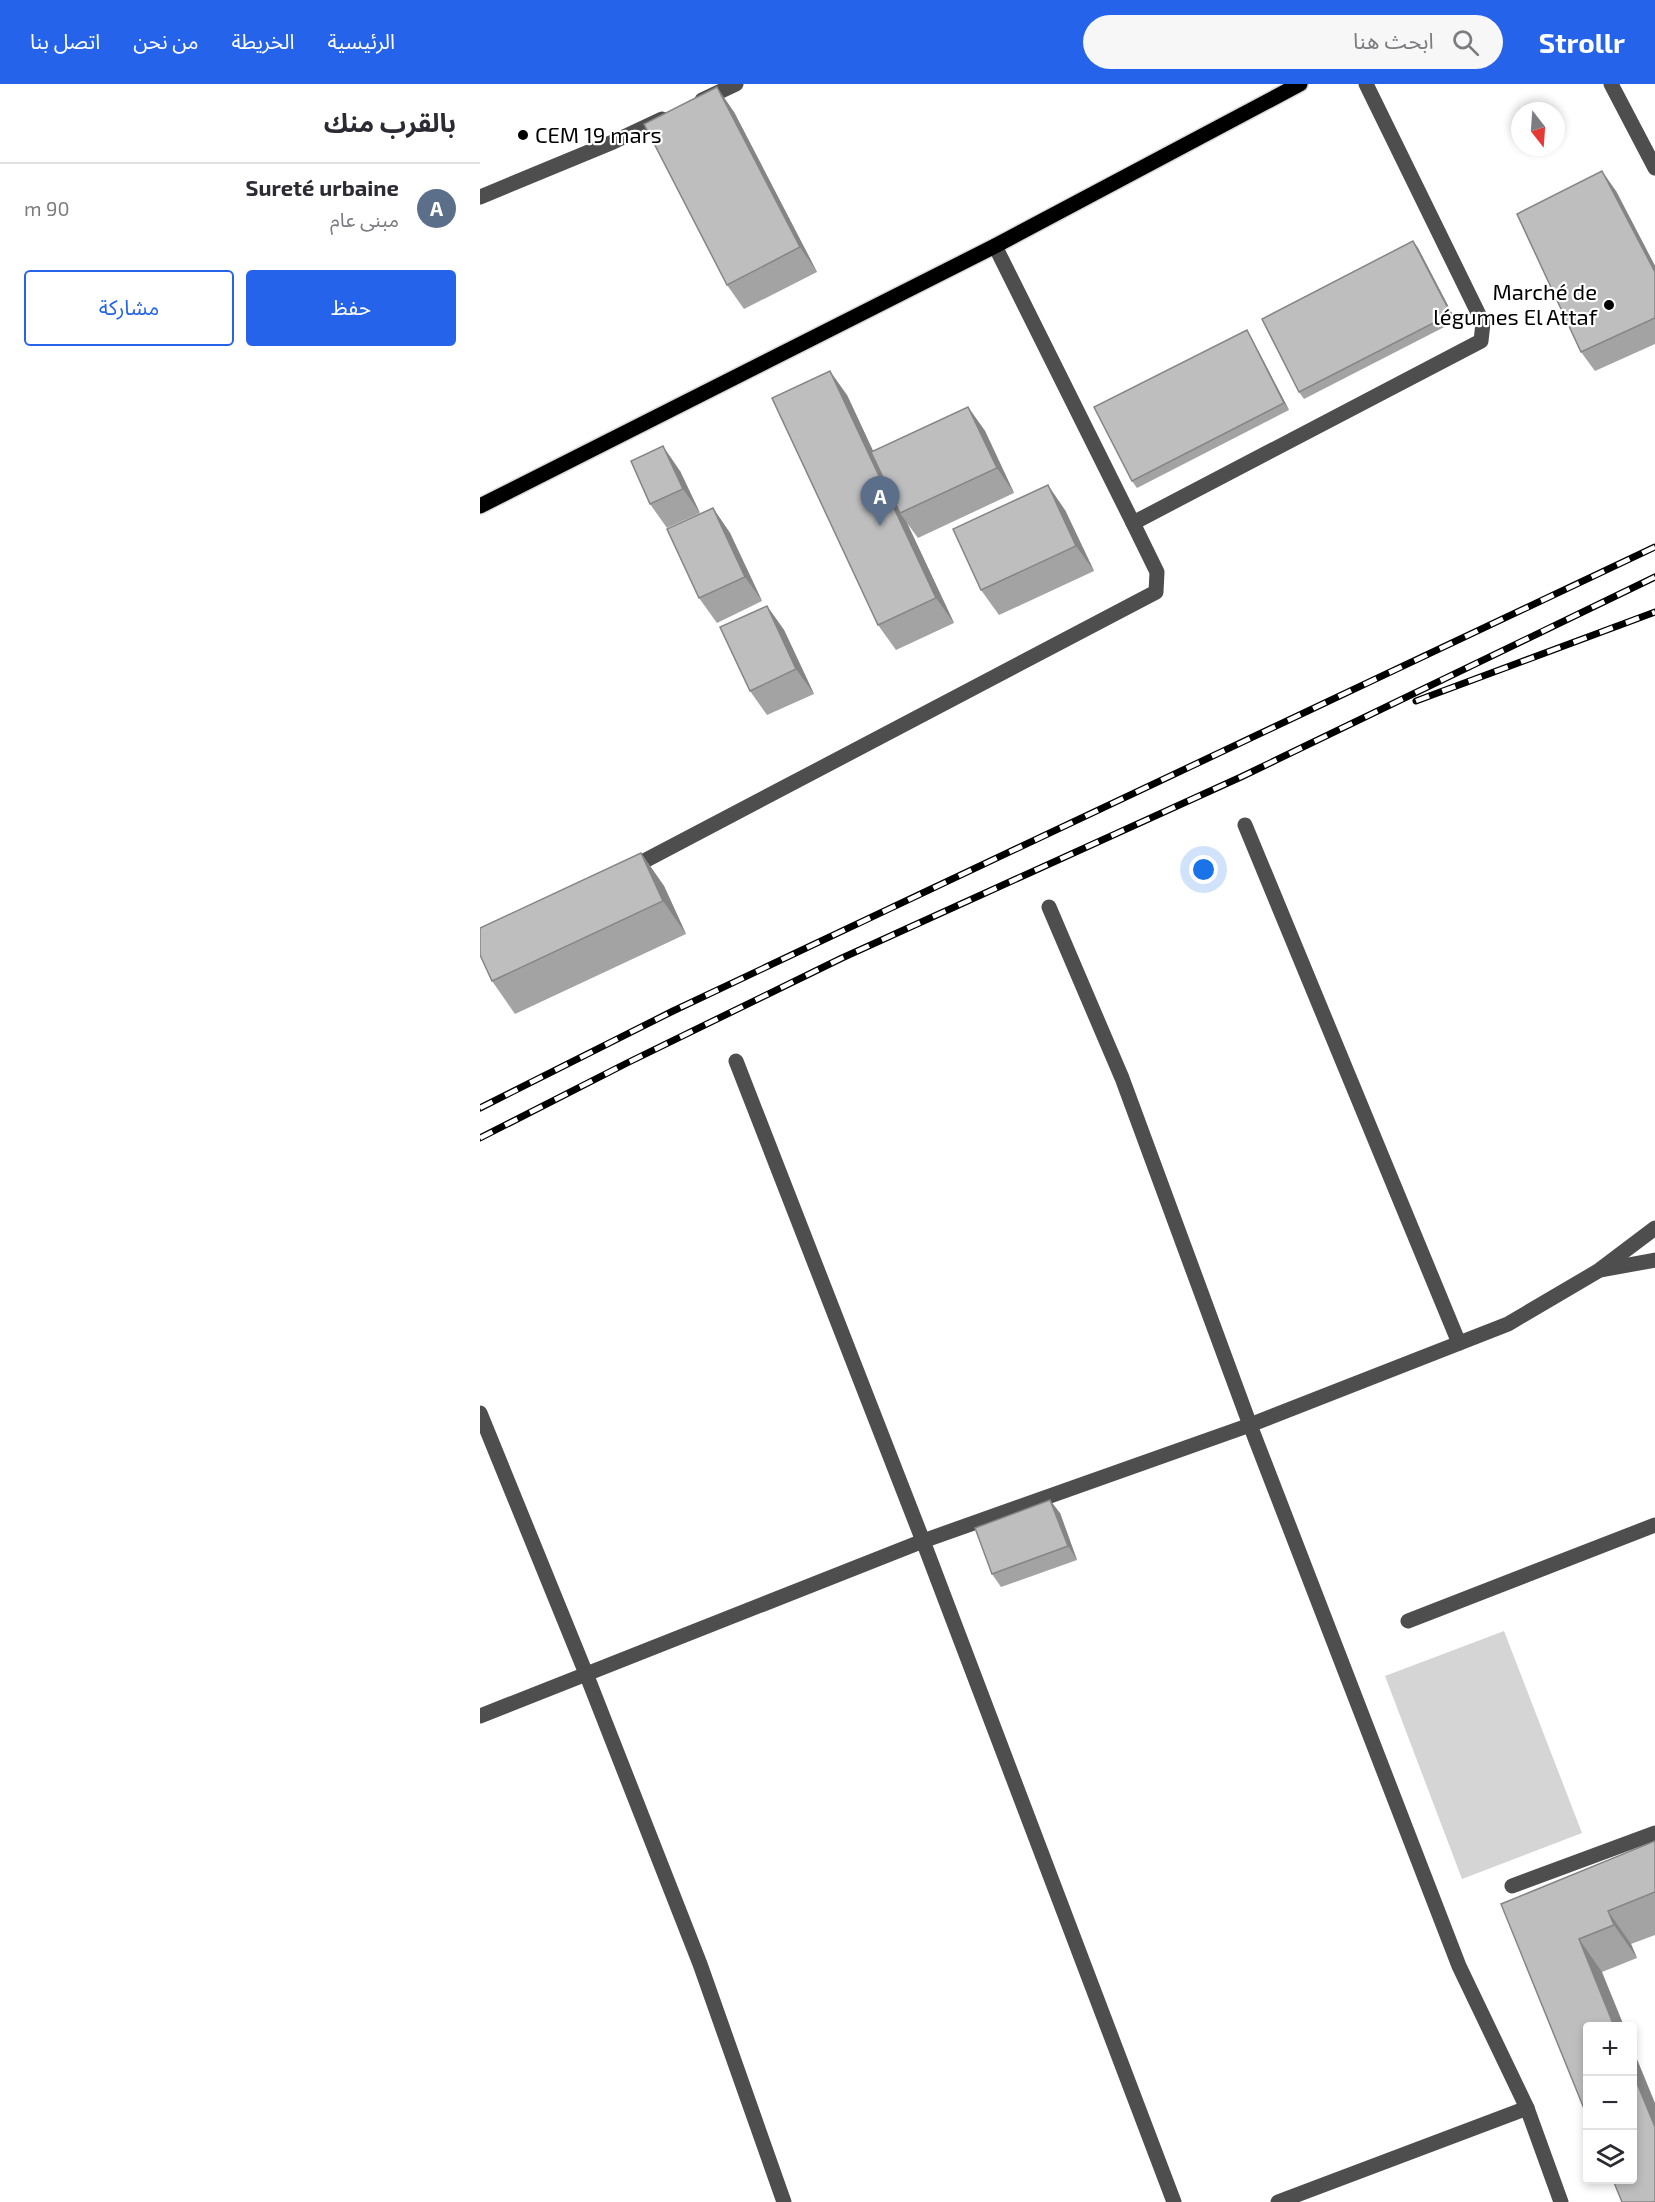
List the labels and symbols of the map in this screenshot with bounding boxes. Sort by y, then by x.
north arrow [1511,102,1565,156]
place label: CEM 19 mars [535,121,662,147]
marker: CEM 19 mars [516,128,530,142]
place label: Marché de légumes El Attaf [1433,278,1598,329]
marker: Marché de légumes El Attaf [1602,298,1616,312]
pin: A [860,476,900,526]
your location [1189,855,1218,884]

